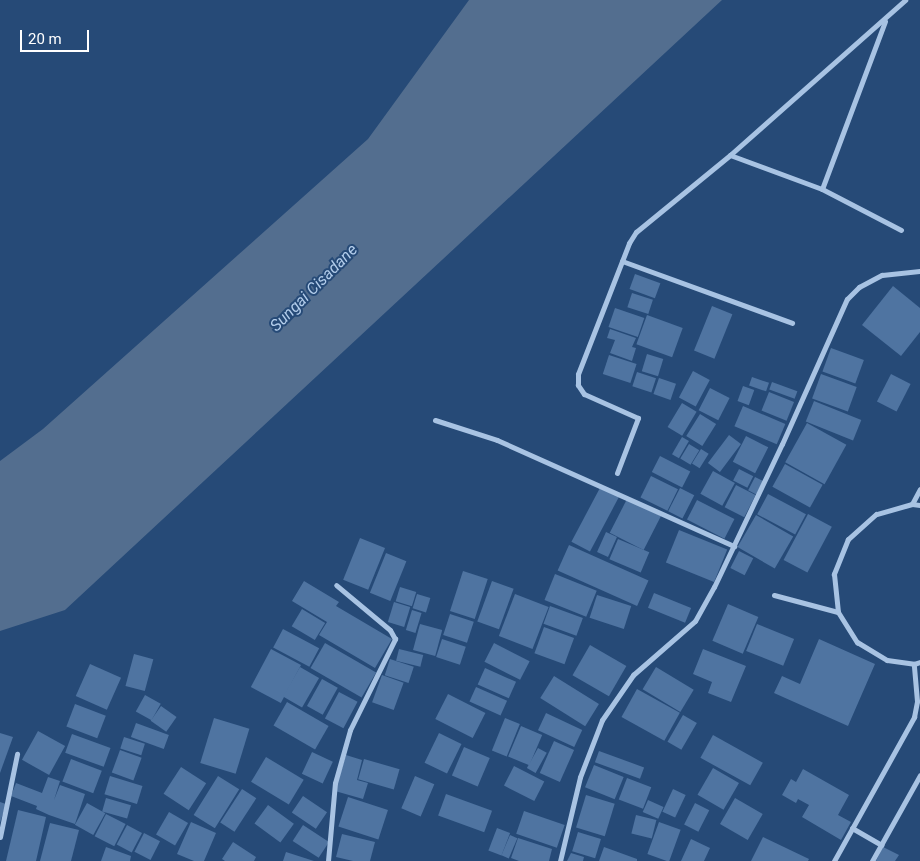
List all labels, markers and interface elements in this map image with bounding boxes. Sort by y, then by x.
scale bar [22,20,91,52]
text: 20 m [28,30,62,48]
water label: Sungai Cisadane [266,240,362,336]

